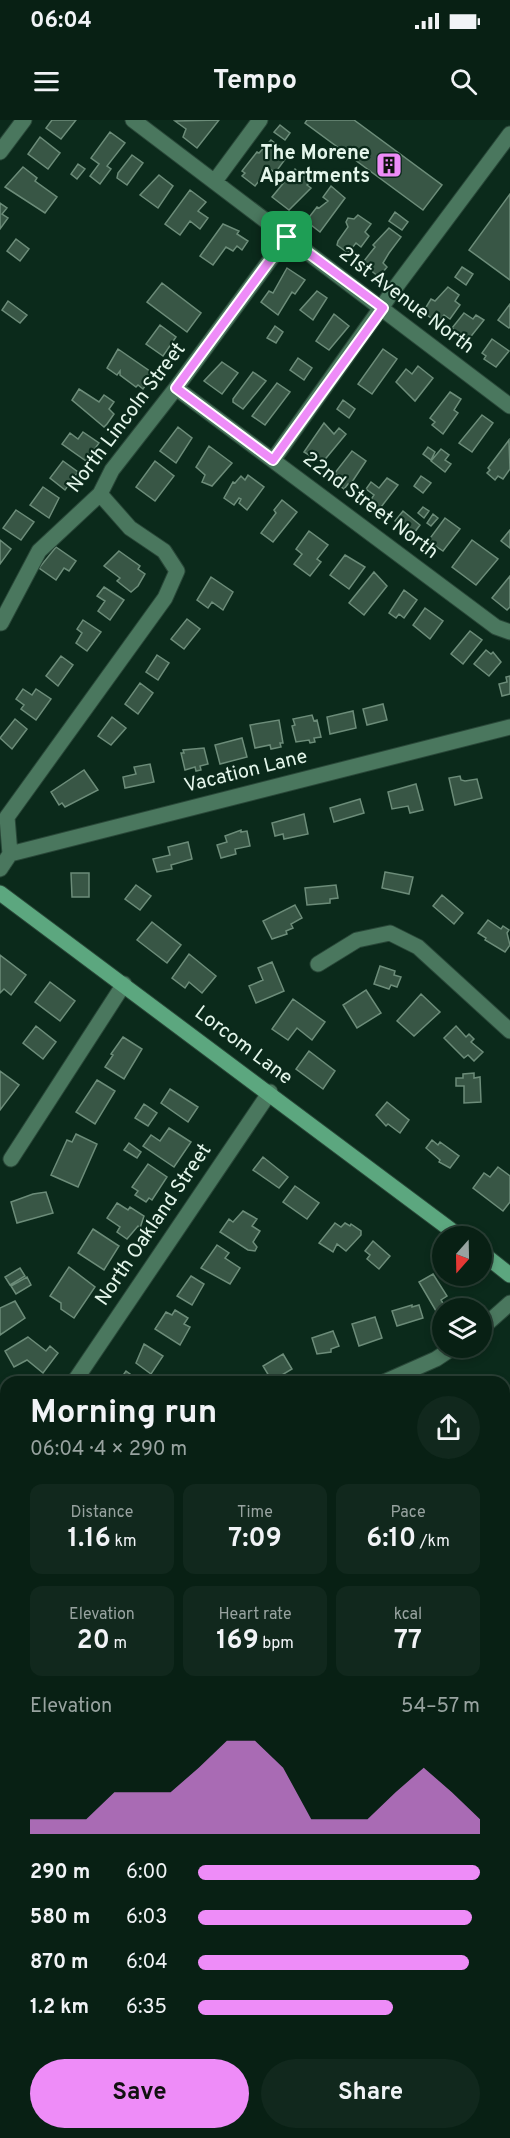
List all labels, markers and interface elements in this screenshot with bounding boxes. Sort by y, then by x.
text: 06:04 [30,8,92,35]
text: Tempo [213,64,297,98]
icon: menu [30,65,63,98]
icon: search [447,65,480,98]
place label: The Morene Apartments [259,141,370,190]
building icon: The Morene Apartments [374,150,404,180]
pin [261,211,312,262]
icon: arrive [270,220,303,253]
street label: 21st Avenue North [333,241,479,361]
street label: North Lincoln Street [62,338,192,498]
street label: 22nd Street North [297,446,443,566]
street label: Vacation Lane [182,744,310,800]
street label: Lorcom Lane [189,1001,297,1091]
street label: North Oakland Street [90,1139,218,1311]
north arrow [432,1226,492,1286]
map controls [432,1226,492,1358]
button: layers [432,1298,492,1358]
text: Morning run [30,1393,217,1435]
button: share [417,1396,480,1459]
text: 06:04 · 4 × 290 m [30,1437,187,1463]
text: Distance [71,1503,133,1523]
text: Time [237,1503,273,1523]
text: Pace [390,1503,426,1523]
text: 1.16 [67,1523,111,1556]
text: 7:09 [228,1523,282,1556]
text: 6:10 [366,1523,416,1556]
text: km [111,1532,137,1552]
text: /km [416,1532,450,1552]
text: Elevation [69,1605,135,1625]
text: Heart rate [218,1605,292,1625]
text: kcal [394,1605,422,1625]
text: 20 [77,1625,110,1658]
text: 169 [216,1625,259,1658]
text: 77 [394,1625,422,1658]
text: m [110,1634,127,1654]
text: bpm [259,1634,294,1654]
text: Elevation [30,1694,112,1720]
text: 54–57 m [401,1694,480,1720]
text: 290 m [30,1860,90,1886]
text: 6:00 [126,1860,168,1886]
text: 580 m [30,1905,90,1931]
text: 6:03 [126,1905,167,1931]
text: 870 m [30,1950,89,1976]
text: 6:04 [126,1950,168,1976]
text: 1.2 km [30,1995,89,2021]
text: 6:35 [126,1995,167,2021]
button: Save [30,2059,249,2128]
button: Share [261,2059,480,2128]

